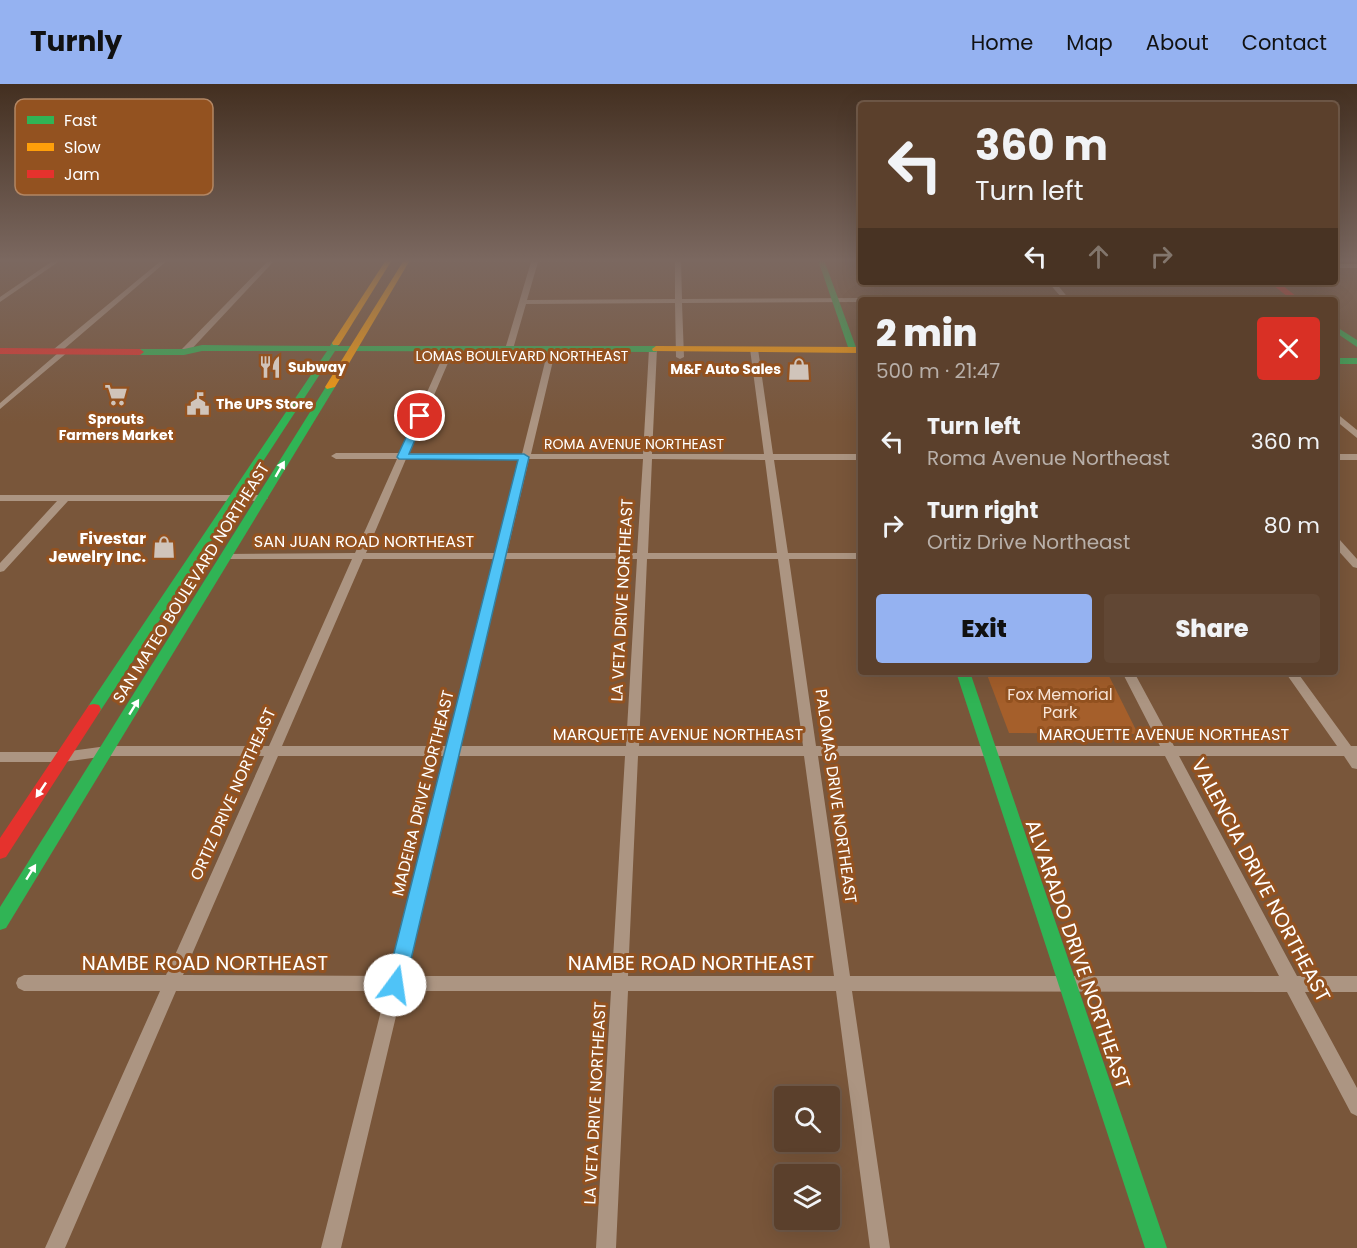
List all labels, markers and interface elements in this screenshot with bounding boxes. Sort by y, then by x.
text: Turnly [30,22,122,61]
text: Home [971,28,1033,57]
text: Map [1066,28,1113,57]
text: About [1146,28,1209,57]
text: Contact [1242,28,1327,57]
legend [15,99,213,195]
text: Fast [64,109,97,132]
text: 360 m [975,116,1108,175]
icon: left [876,126,954,204]
text: Slow [64,136,101,159]
text: Jam [64,163,100,186]
text: Turn left [975,172,1084,209]
icon: left [1019,240,1052,273]
icon: ahead [1082,240,1115,273]
icon: right [1145,240,1178,273]
text: 2 min [876,308,978,359]
button: close [1257,317,1320,380]
street label: LOMAS BOULEVARD NORTHEAST [416,346,629,366]
restaurant icon: Subway [257,354,283,380]
shop icon: M&F Auto Sales [786,356,812,382]
place label: Subway [288,357,346,377]
text: 500 m · 21:47 [876,357,1000,385]
place label: M&F Auto Sales [670,359,781,379]
supermarket icon: Sprouts Farmers Market [103,382,129,408]
pin [394,390,445,441]
public building icon: The UPS Store [185,391,211,417]
place label: The UPS Store [216,394,314,414]
icon: arrive [403,399,436,432]
place label: Sprouts Farmers Market [59,409,174,445]
text: Turn left [927,411,1021,442]
icon: left [876,425,909,458]
text: 360 m [1251,426,1320,457]
street label: ROMA AVENUE NORTHEAST [544,434,724,454]
text: Roma Avenue Northeast [927,444,1170,472]
street label: SAN MATEO BOULEVARD NORTHEAST [107,458,275,708]
one-way arrow [275,460,285,477]
text: Turn right [927,495,1038,526]
street label: LA VETA DRIVE NORTHEAST [605,498,639,702]
icon: right [876,509,909,542]
text: 80 m [1264,510,1320,541]
place label: Fivestar Jewelry Inc. [48,527,146,568]
text: Ortiz Drive Northeast [927,528,1130,556]
street label: SAN JUAN ROAD NORTHEAST [254,530,474,553]
shop icon: Fivestar Jewelry Inc. [151,534,177,560]
button: Exit [876,594,1092,663]
button: Share [1104,594,1320,663]
park label: Fox Memorial Park [1007,683,1113,724]
street label: MADEIRA DRIVE NORTHEAST [386,687,460,898]
street label: PALOMAS DRIVE NORTHEAST [810,687,862,905]
one-way arrow [128,699,139,715]
street label: ORTIZ DRIVE NORTHEAST [185,704,282,884]
street label: MARQUETTE AVENUE NORTHEAST [553,723,804,746]
street label: MARQUETTE AVENUE NORTHEAST [1039,723,1290,746]
street label: VALENCIA DRIVE NORTHEAST [1185,753,1337,1007]
one-way arrow [35,782,47,798]
street label: ALVARADO DRIVE NORTHEAST [1019,816,1137,1093]
one-way arrow [25,864,36,881]
street label: NAMBE ROAD NORTHEAST [82,949,328,977]
street label: NAMBE ROAD NORTHEAST [568,949,814,977]
position arrow [363,953,427,1017]
street label: LA VETA DRIVE NORTHEAST [578,1001,612,1205]
map controls [774,1086,840,1230]
button: search [774,1086,840,1152]
button: layers [774,1164,840,1230]

